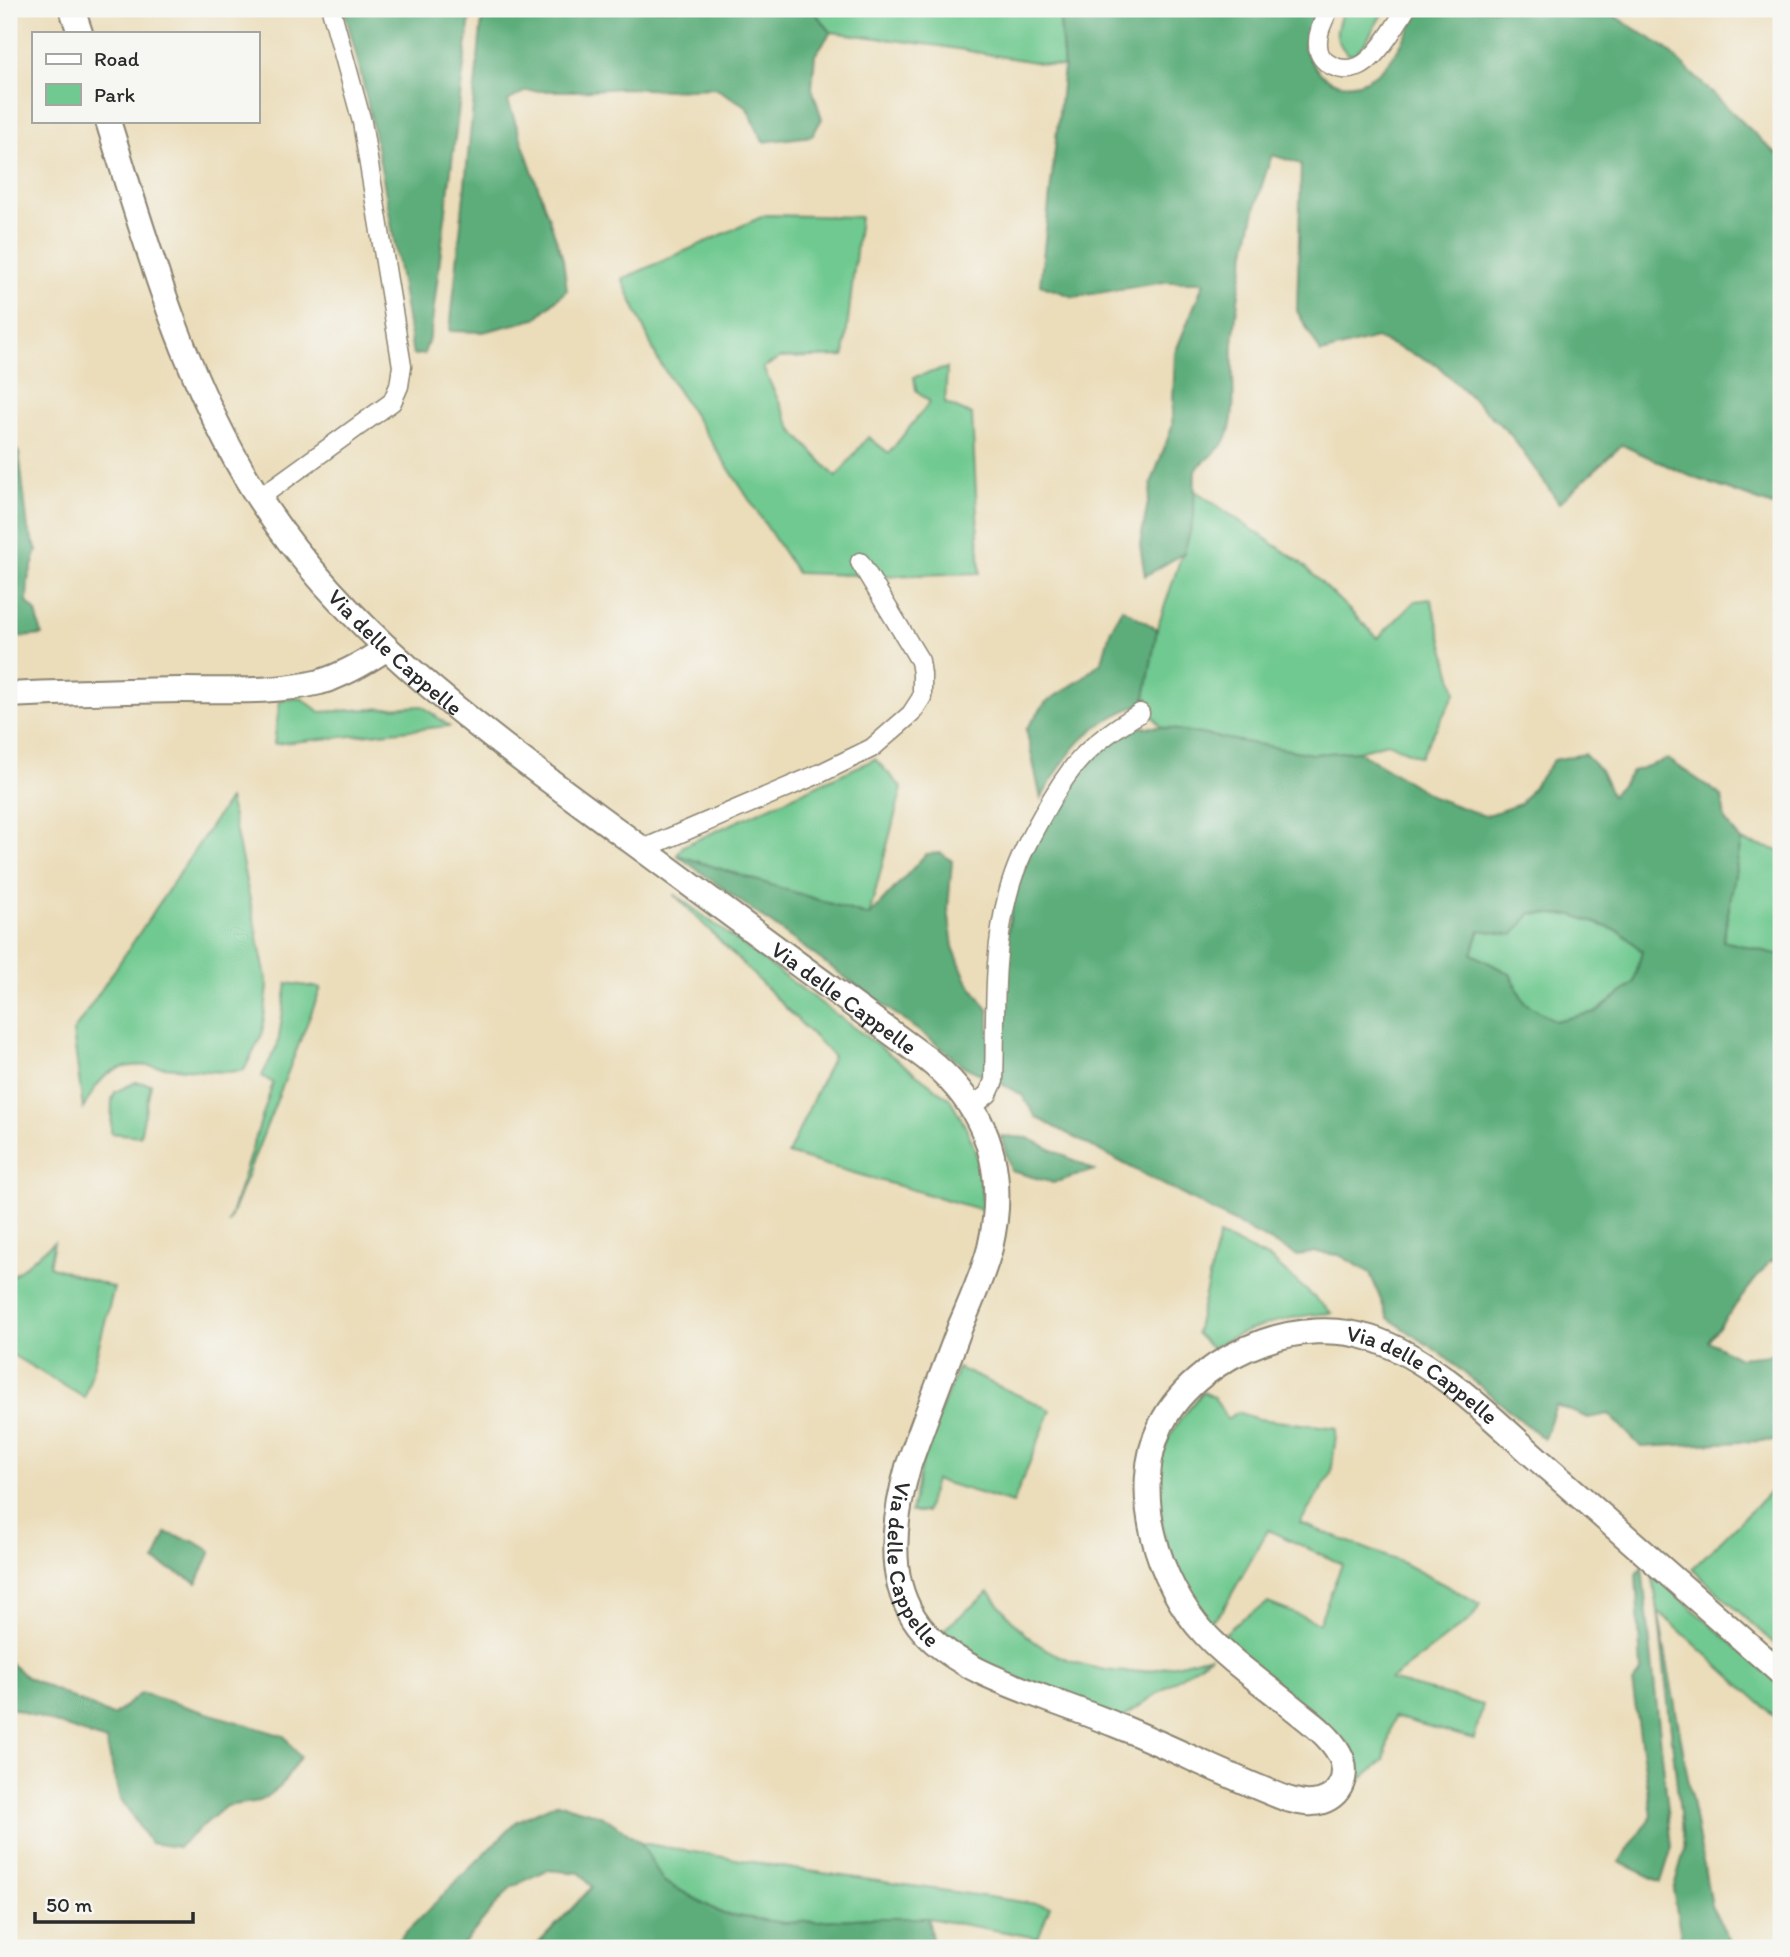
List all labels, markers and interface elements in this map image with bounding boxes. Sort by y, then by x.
legend [32,32,259,122]
text: Road [94,46,140,71]
text: Park [94,82,136,107]
street label: Via delle Cappelle [322,583,468,722]
street label: Via delle Cappelle [766,935,922,1061]
street label: Via delle Cappelle [1344,1319,1504,1430]
street label: Via delle Cappelle [881,1479,945,1653]
scale bar [35,1880,192,1924]
text: 50 m [46,1892,93,1917]

